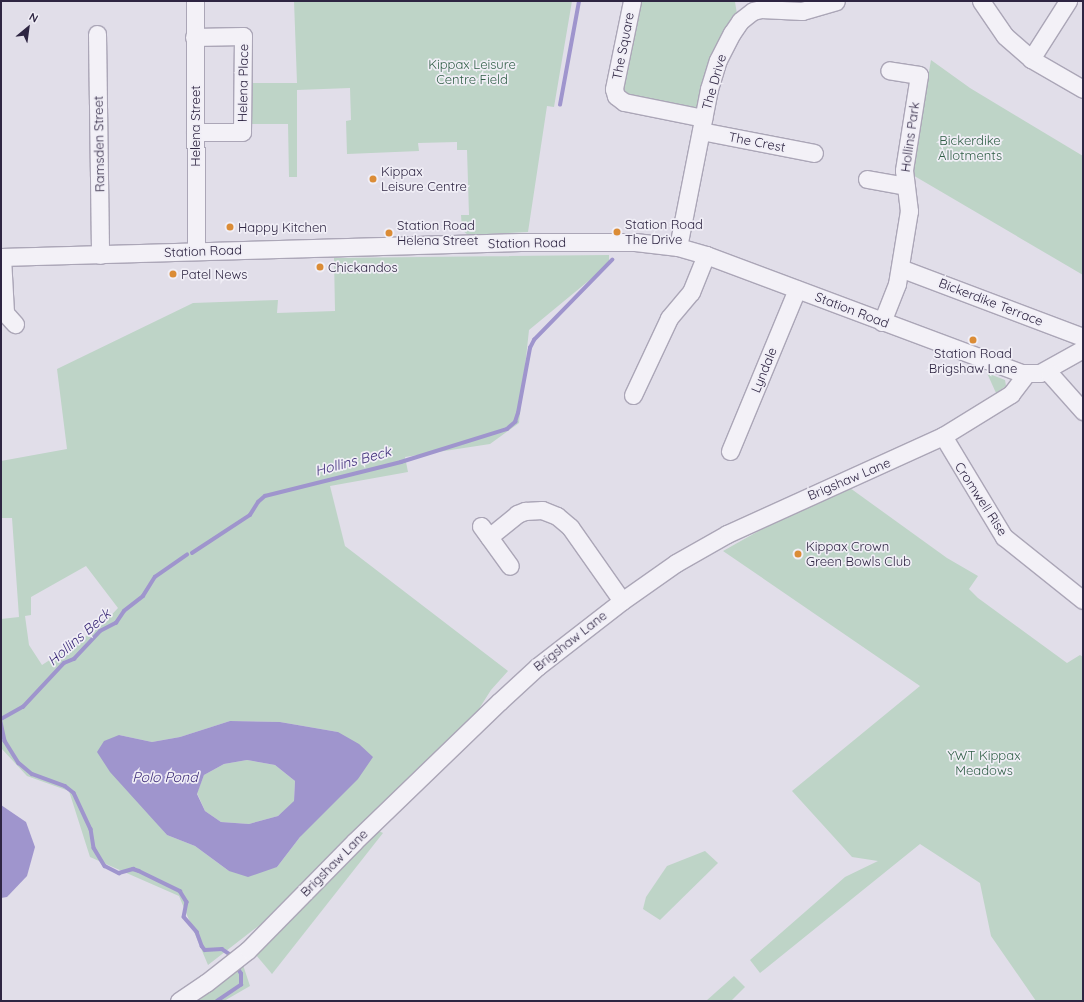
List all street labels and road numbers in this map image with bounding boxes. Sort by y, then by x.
street label: The Square [609,11,637,81]
street label: Helena Place [235,44,251,122]
street label: The Drive [699,52,729,112]
street label: Helena Street [187,85,203,167]
street label: Ramsden Street [90,96,108,192]
street label: Hollins Park [897,101,923,173]
street label: The Crest [727,129,787,155]
street label: Station Road [488,235,566,251]
street label: Station Road [164,242,242,260]
street label: Bickerdike Terrace [937,275,1045,329]
street label: Station Road [813,289,891,331]
street label: Lyndale [748,345,780,395]
street label: Brigshaw Lane [805,455,893,503]
street label: Cromwell Rise [951,459,1011,539]
street label: Brigshaw Lane [530,608,610,674]
street label: Brigshaw Lane [297,826,371,900]

